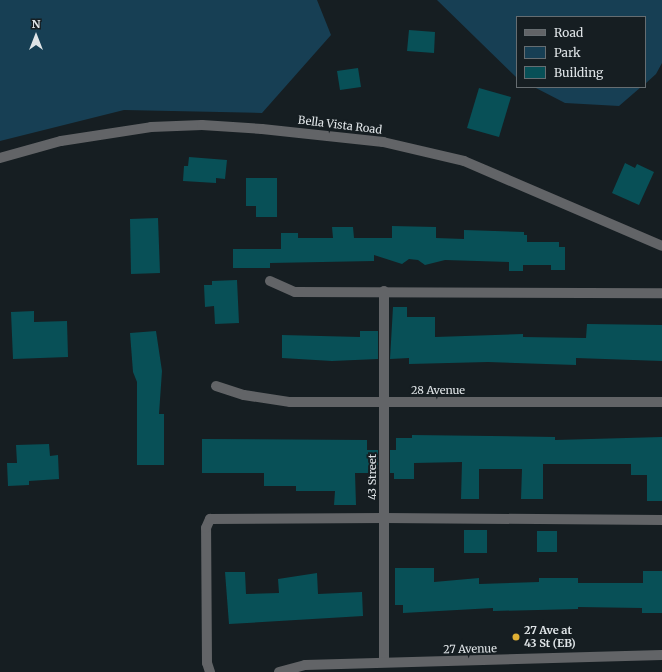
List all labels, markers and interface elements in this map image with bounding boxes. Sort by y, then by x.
north arrow [16,16,56,56]
legend [516,16,646,88]
text: N [32,17,40,31]
text: Road [554,25,583,40]
text: Park [554,45,581,60]
text: Building [554,65,603,80]
street label: Bella Vista Road [297,113,383,137]
street label: 28 Avenue [411,383,465,397]
street label: 43 Street [365,454,379,500]
place label: 27 Ave at 43 St (EB) [524,624,576,650]
marker: 27 Ave at 43 St (EB) [511,632,521,642]
street label: 27 Avenue [443,642,497,656]

